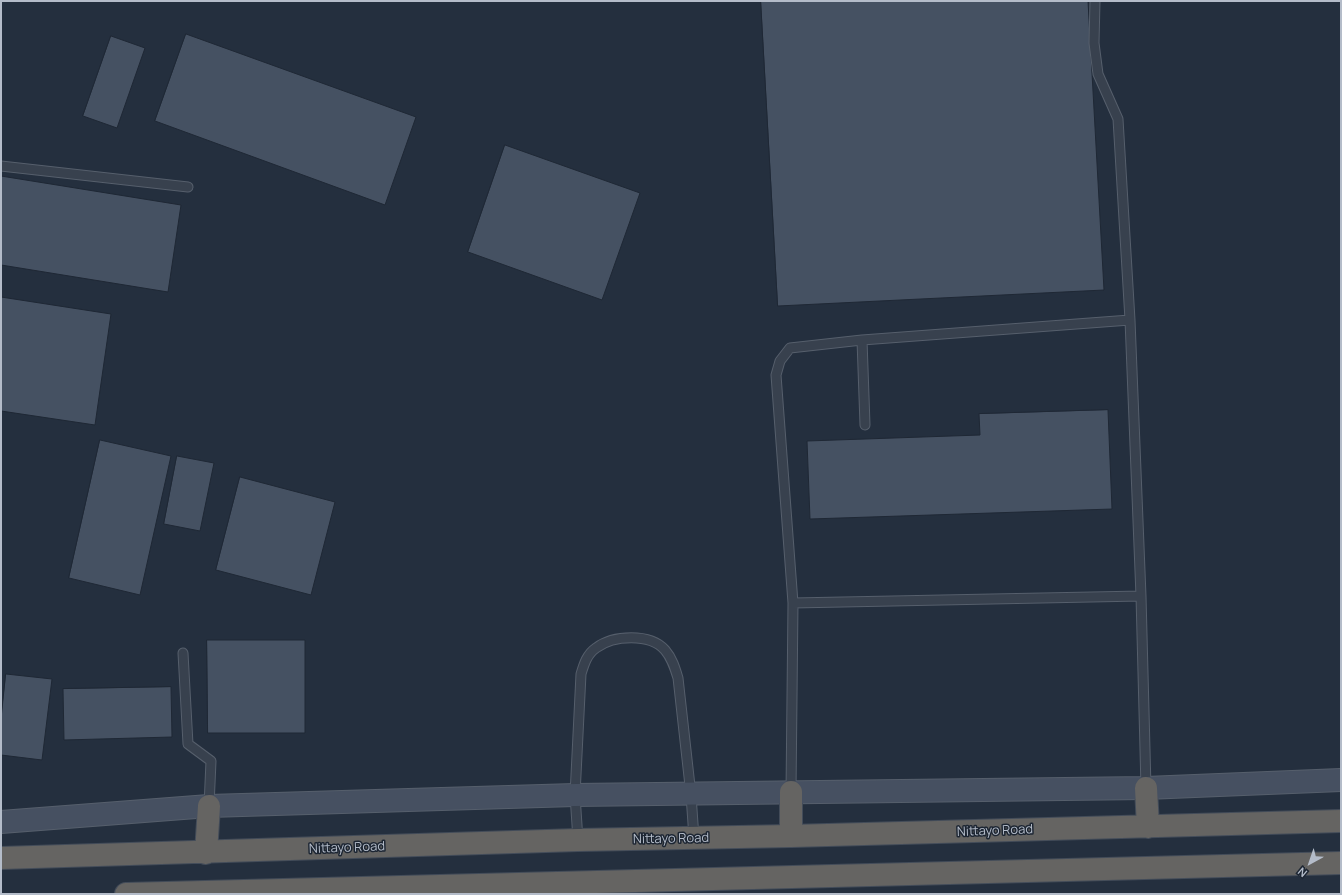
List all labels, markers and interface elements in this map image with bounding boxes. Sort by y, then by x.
street label: Nittayo Road [957,822,1033,840]
street label: Nittayo Road [633,831,709,847]
street label: Nittayo Road [309,839,385,857]
north arrow [1290,843,1330,883]
text: N [1294,864,1310,881]

